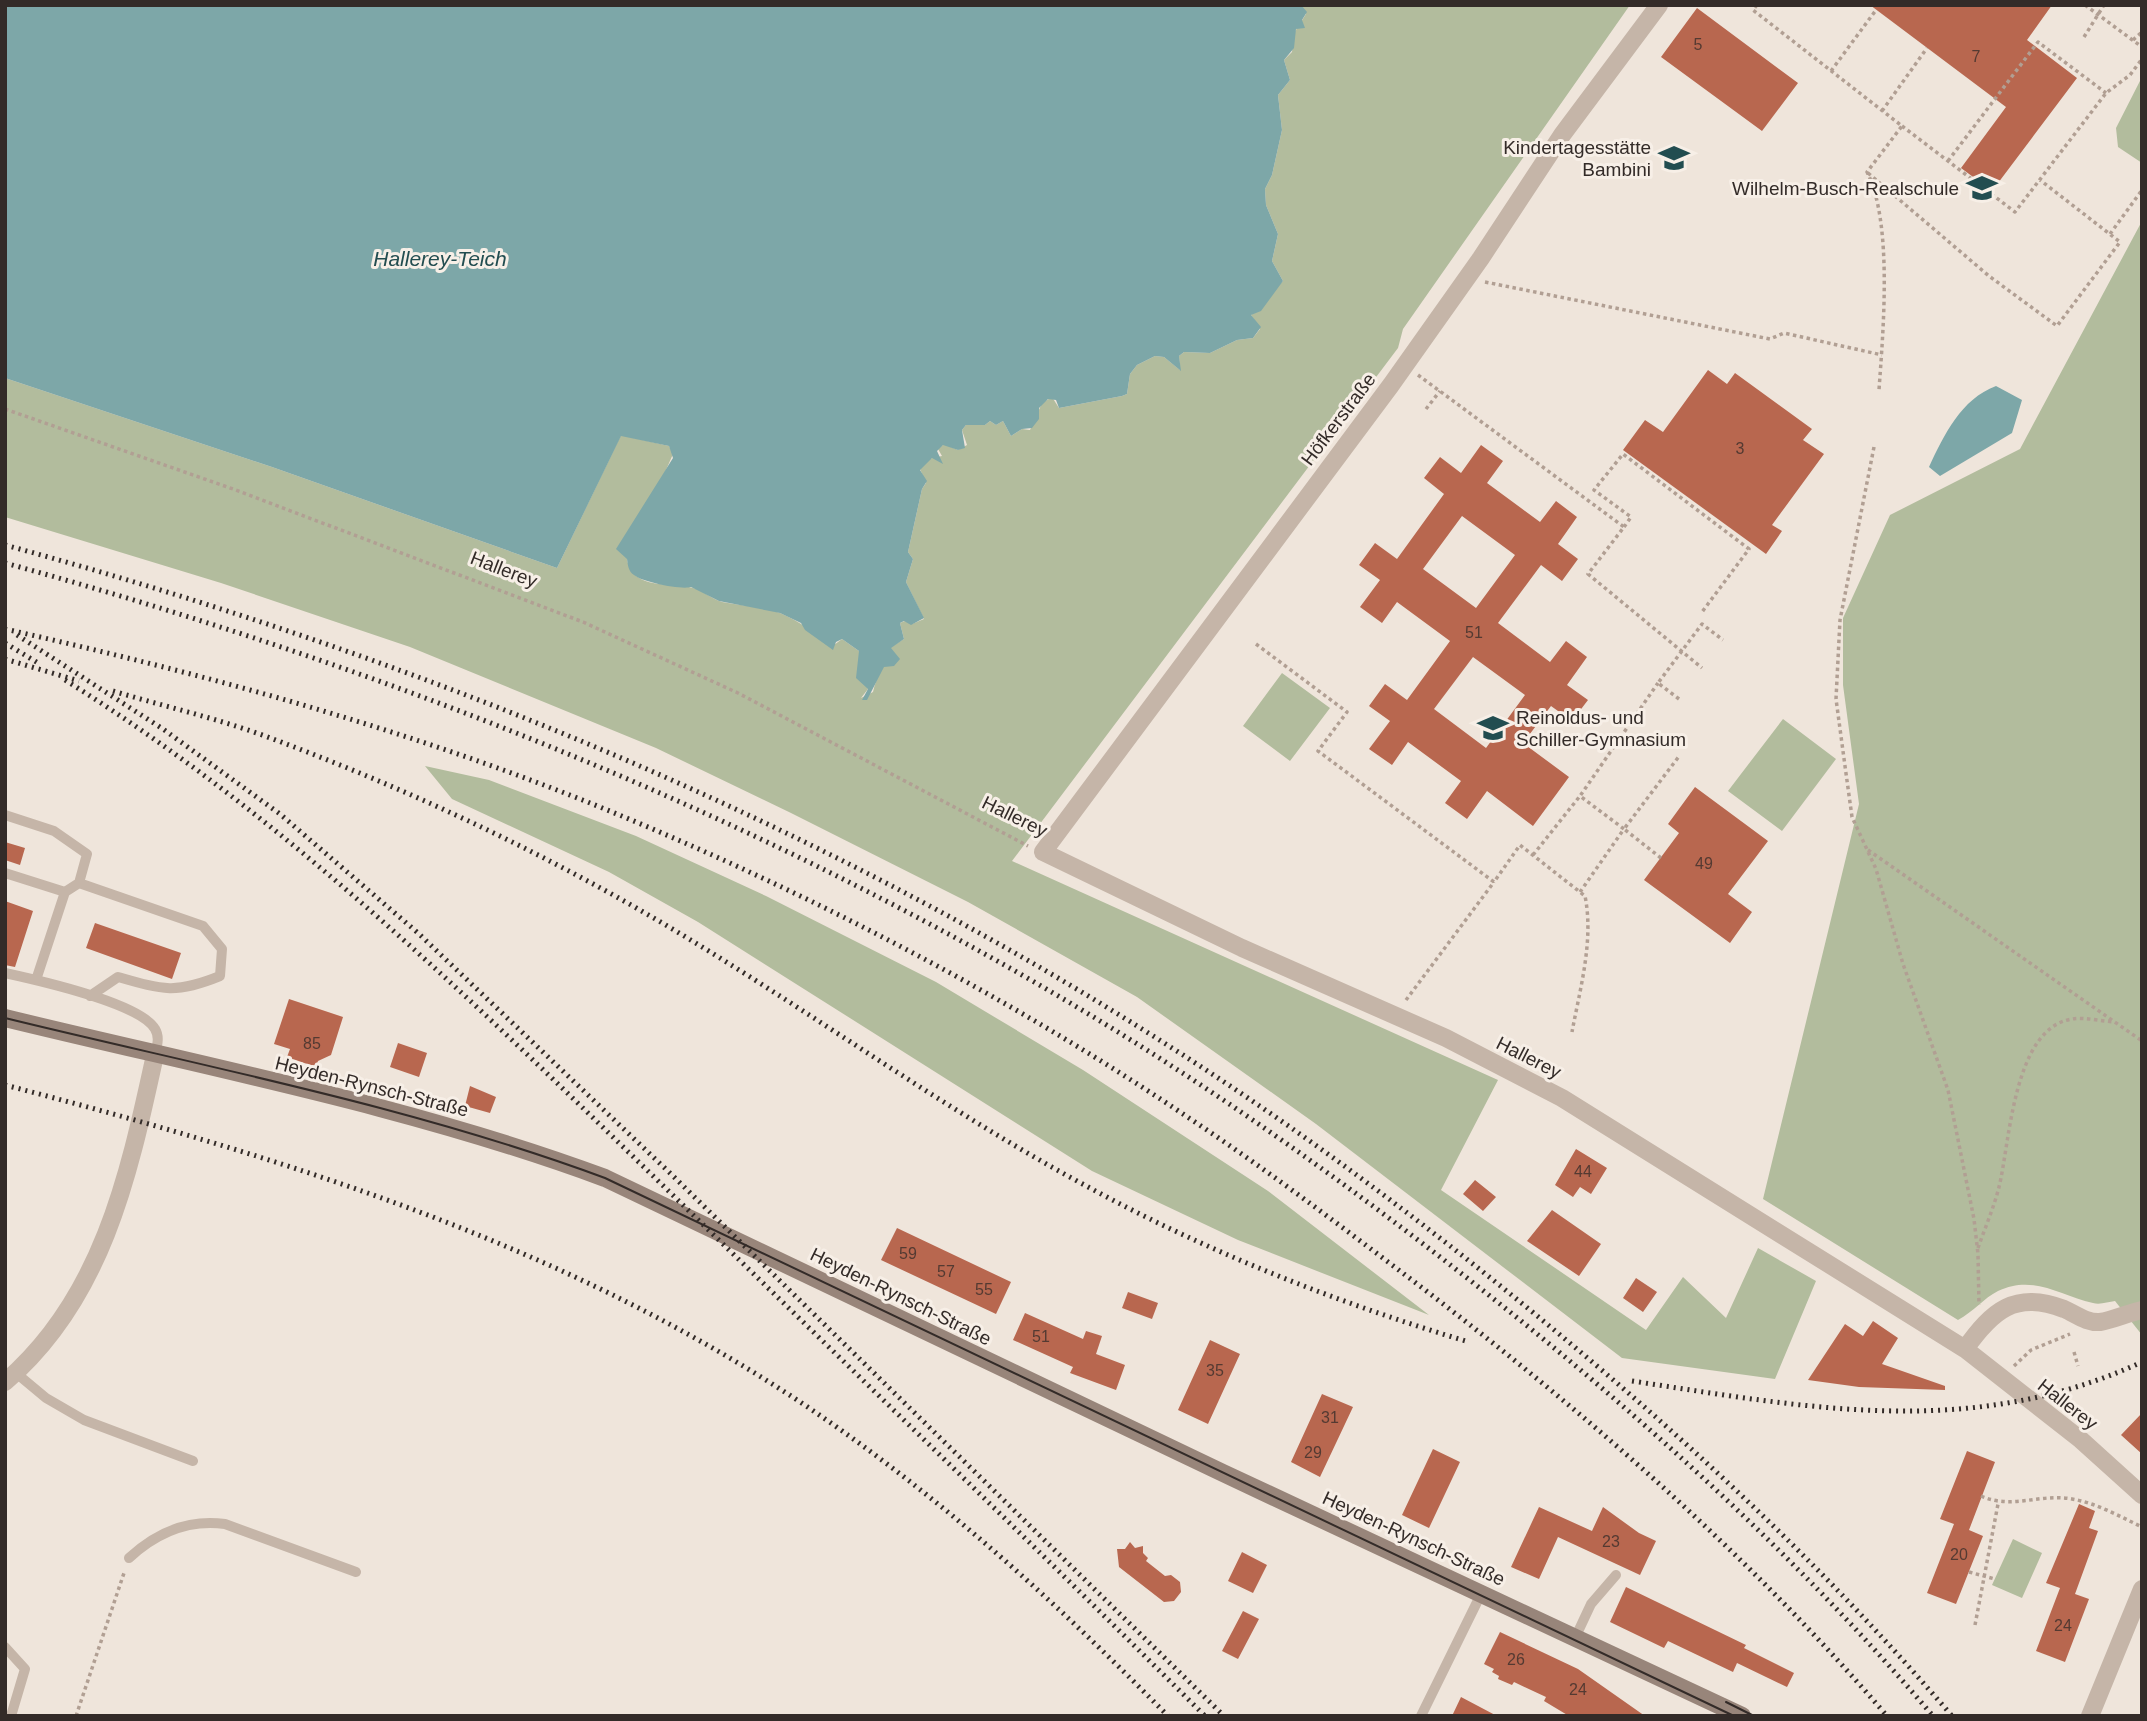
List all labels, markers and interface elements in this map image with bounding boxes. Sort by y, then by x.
house number: 5 [1694,36,1703,53]
house number: 7 [1972,48,1981,65]
place label: Kindertagesstätte Bambini [1503,137,1651,180]
school or university icon: Kindertagesstätte Bambini [1657,141,1691,175]
school or university icon: Wilhelm-Busch-Realschule [1965,171,1999,205]
place label: Wilhelm-Busch-Realschule [1732,178,1959,199]
water label: Hallerey-Teich [373,247,507,270]
street label: Höfkerstraße [1297,369,1380,469]
house number: 3 [1736,440,1745,457]
street label: Hallerey [468,547,541,592]
house number: 51 [1465,624,1483,641]
place label: Reinoldus- und Schiller-Gymnasium [1516,707,1686,750]
school or university icon: Reinoldus- und Schiller-Gymnasium [1476,711,1510,745]
street label: Hallerey [979,792,1051,841]
house number: 49 [1695,855,1713,872]
street label: Hallerey [1493,1032,1565,1083]
house number: 85 [303,1035,321,1052]
street label: Heyden-Rynsch-Straße [273,1052,471,1121]
house number: 44 [1574,1163,1592,1180]
street label: Heyden-Rynsch-Straße [807,1243,995,1349]
house number: 59 [899,1245,917,1262]
house number: 57 [937,1263,955,1280]
house number: 55 [975,1281,993,1298]
house number: 51 [1032,1328,1050,1345]
house number: 35 [1206,1362,1224,1379]
street label: Hallerey [2034,1375,2102,1434]
house number: 31 [1321,1409,1339,1426]
house number: 29 [1304,1444,1322,1461]
street label: Heyden-Rynsch-Straße [1319,1487,1508,1590]
house number: 23 [1602,1533,1620,1550]
house number: 20 [1950,1546,1968,1563]
house number: 24 [2054,1617,2072,1634]
house number: 26 [1507,1651,1525,1668]
house number: 24 [1569,1681,1587,1698]

